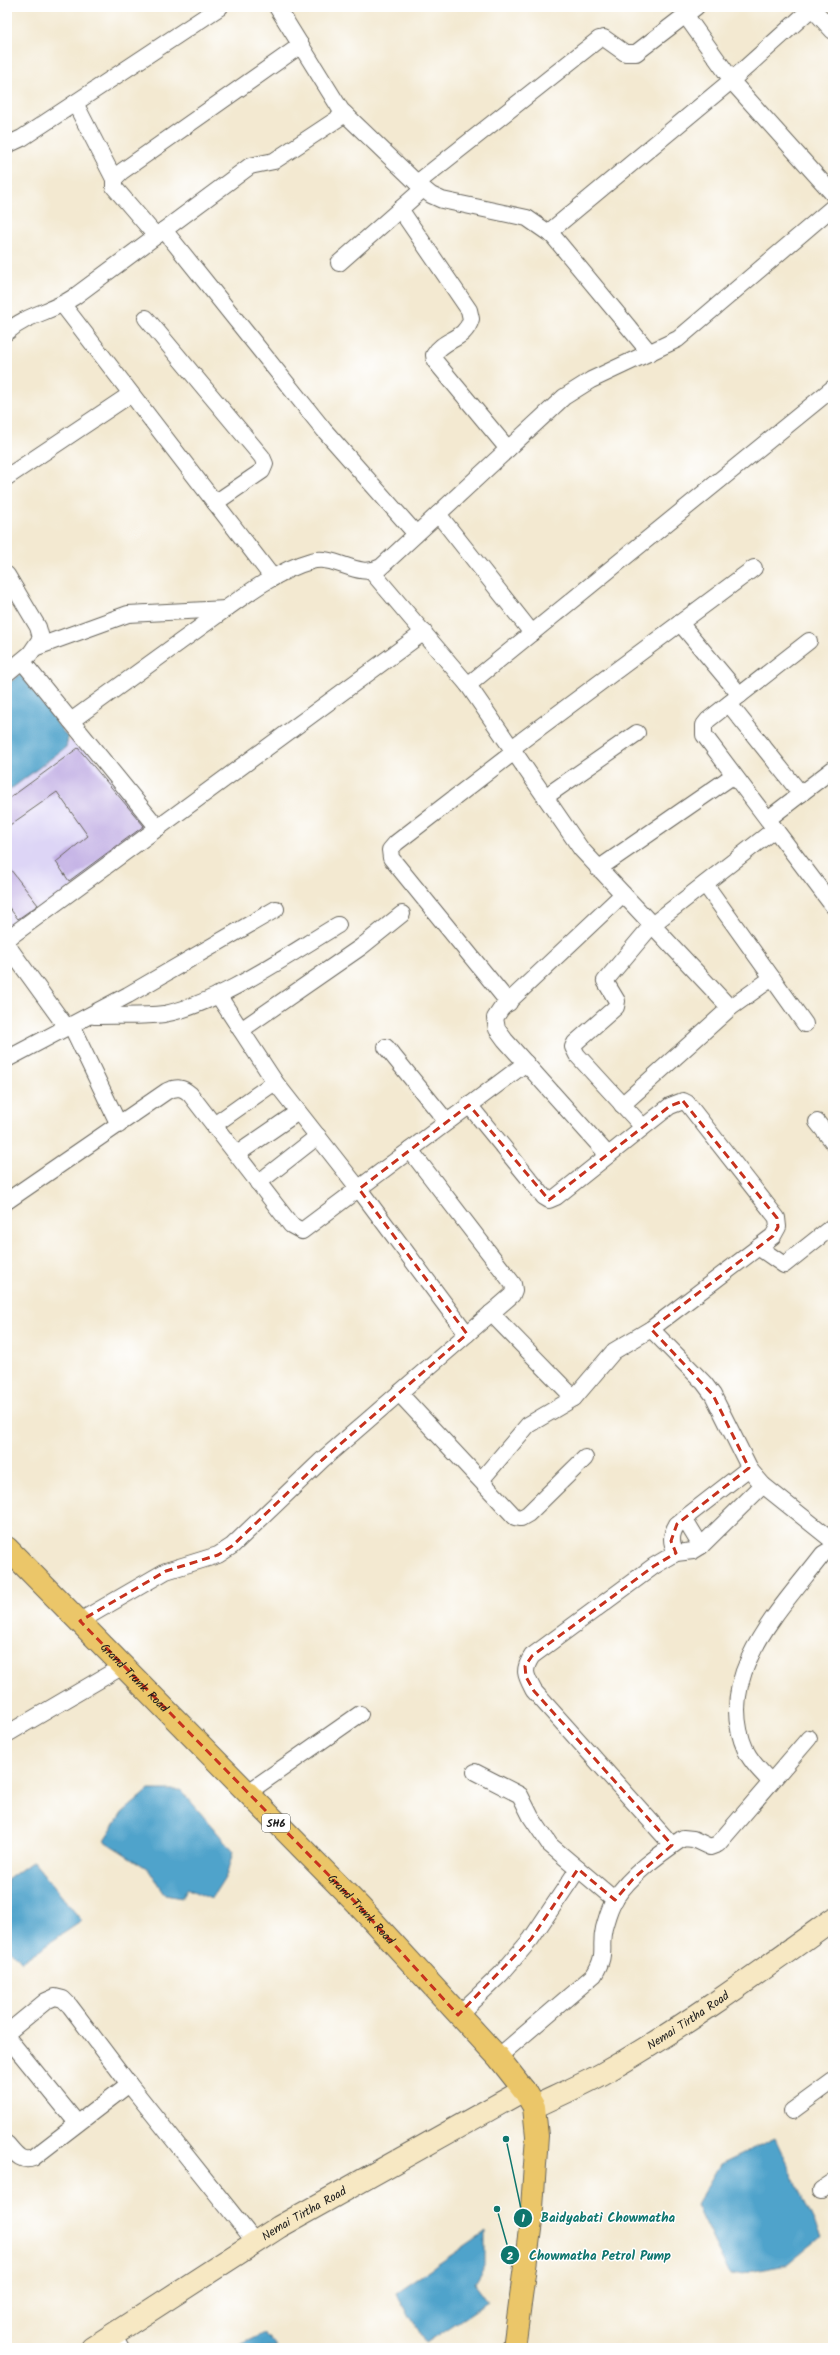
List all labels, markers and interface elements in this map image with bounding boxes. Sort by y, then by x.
street label: Grand Trunk Road [95,1639,174,1718]
road number: SH6 [262,1814,290,1832]
street label: Grand Trunk Road [323,1870,400,1950]
street label: Nemai Tirtha Road [643,1986,734,2055]
street label: Nemai Tirtha Road [258,2182,351,2246]
callout: Baidyabati Chowmatha [513,2205,683,2230]
text: Baidyabati Chowmatha [541,2208,676,2229]
text: 1 [521,2209,525,2228]
callout: Chowmatha Petrol Pump [500,2243,679,2268]
text: Chowmatha Petrol Pump [529,2246,671,2267]
text: 2 [507,2247,514,2266]

